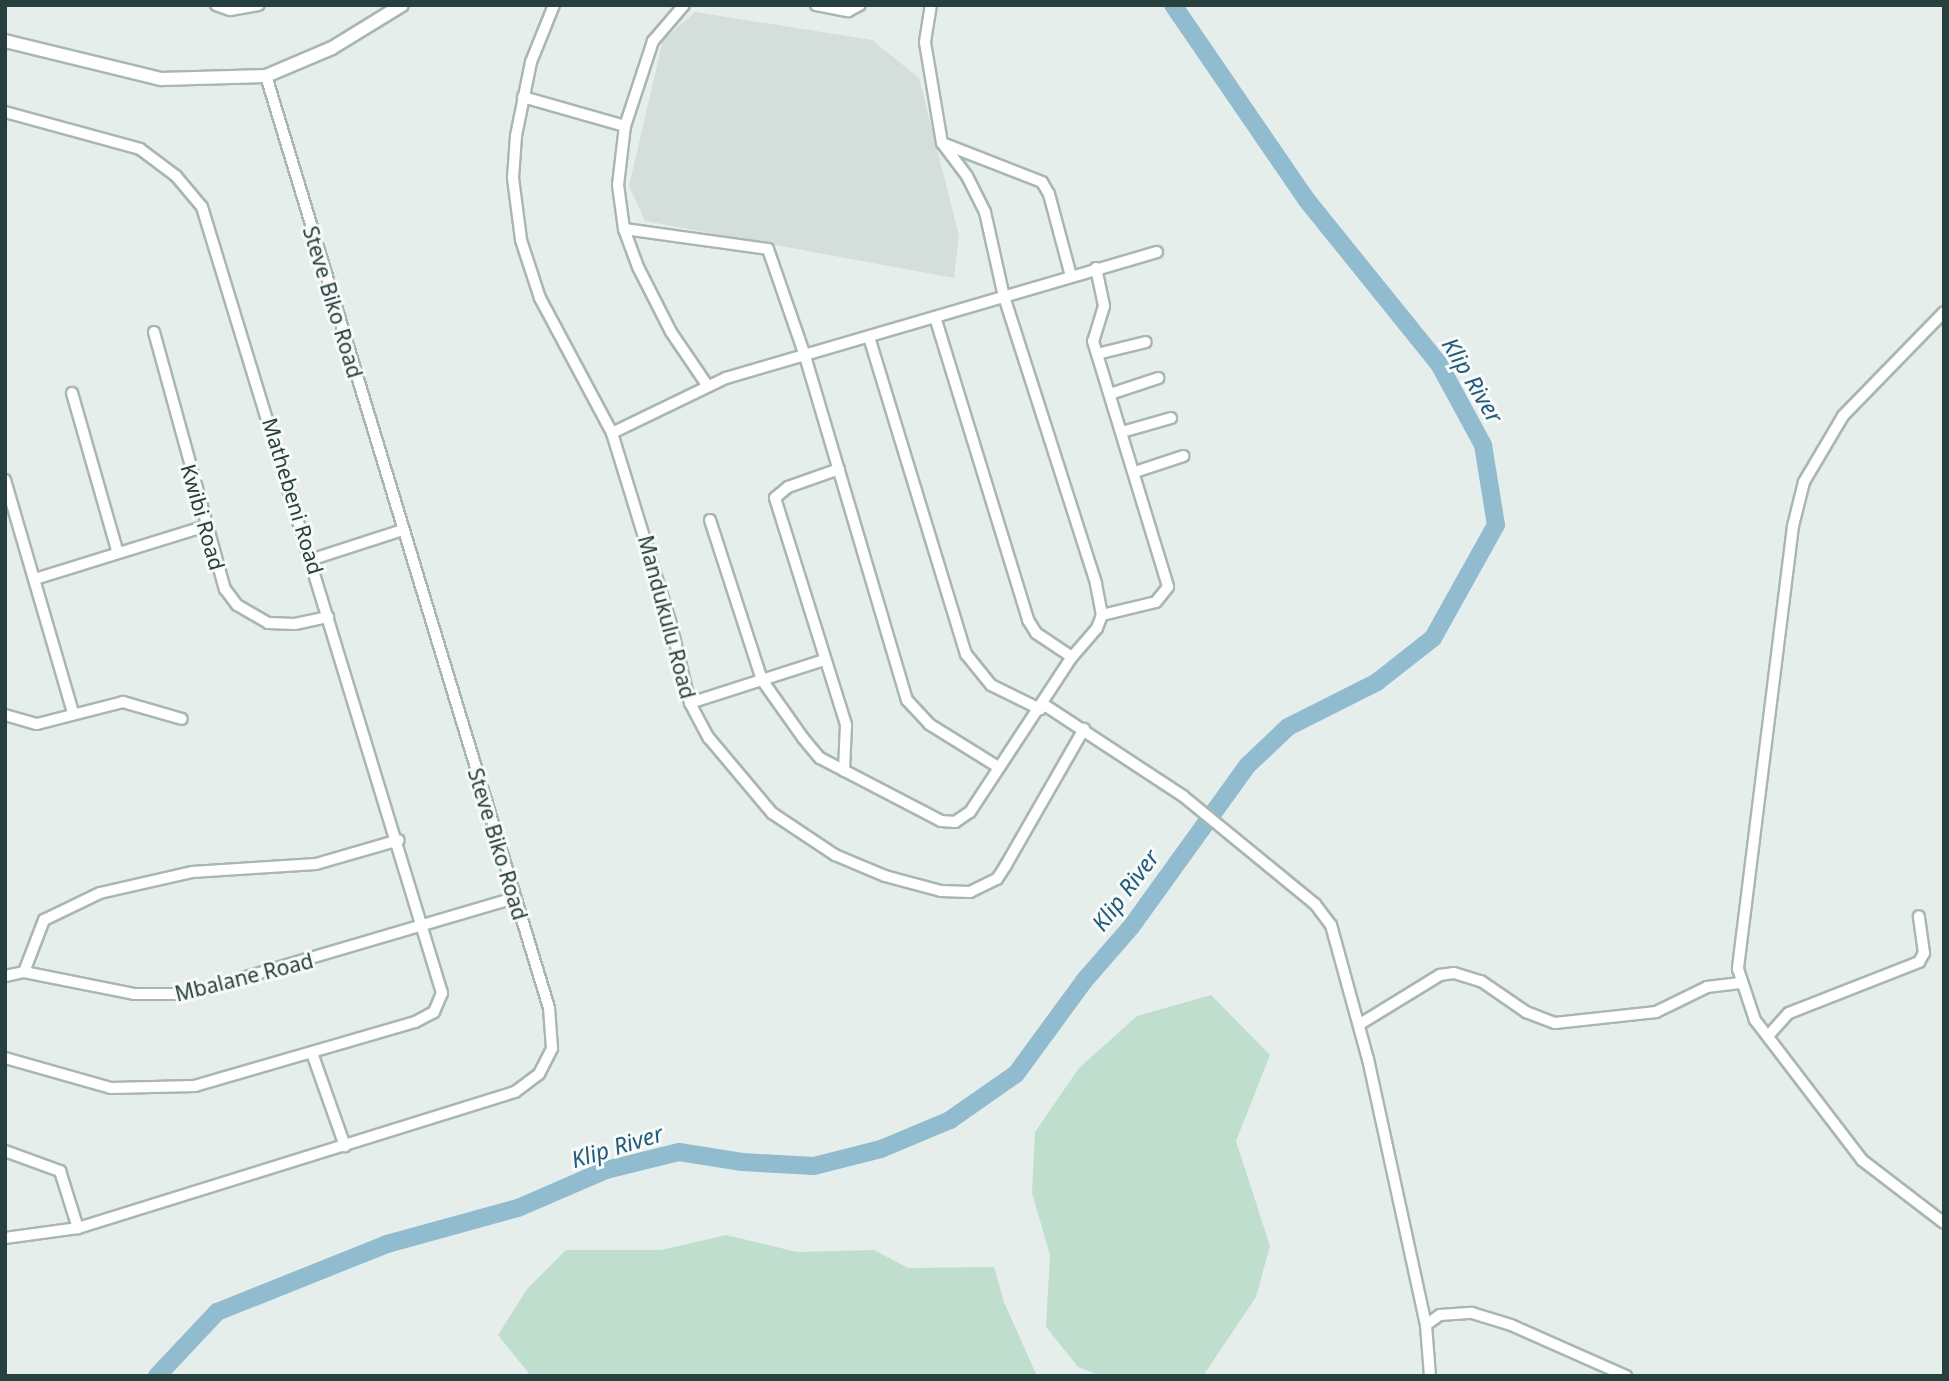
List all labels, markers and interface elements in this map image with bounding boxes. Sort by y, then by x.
street label: Steve Biko Road [298,223,368,381]
water label: Klip River [1437,332,1509,428]
street label: Mathebeni Road [257,415,329,577]
street label: Kwibi Road [176,461,230,573]
street label: Mandukulu Road [633,532,701,702]
street label: Steve Biko Road [463,765,533,923]
water label: Klip River [1086,844,1164,936]
street label: Mbalane Road [172,948,316,1006]
water label: Klip River [568,1119,666,1173]

